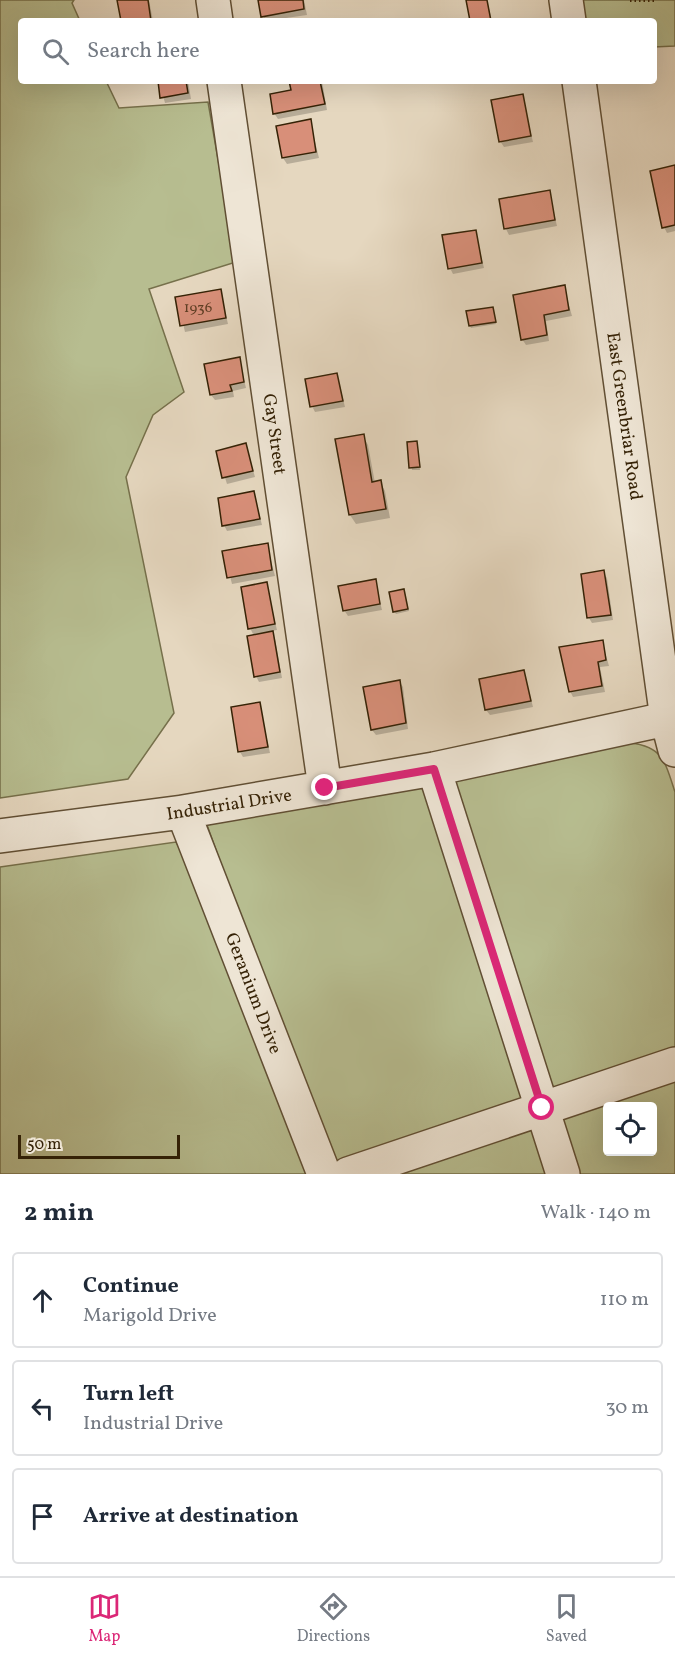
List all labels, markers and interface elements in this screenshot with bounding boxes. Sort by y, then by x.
search box [18,18,657,84]
icon: search [39,35,72,68]
text: Search here [87,36,200,67]
house number: 1936 [184,298,212,319]
street label: East Greenbriar Road [599,331,648,502]
street label: Gay Street [255,392,292,476]
route end [311,774,337,800]
street label: Industrial Drive [165,783,294,828]
street label: Geranium Drive [218,929,287,1058]
route start [528,1094,554,1120]
map controls [603,1102,657,1156]
button: locate [603,1102,657,1156]
scale bar [18,1132,180,1160]
text: 50 m [27,1134,61,1156]
text: 2 min [24,1195,94,1231]
text: Walk · 140 m [541,1199,651,1227]
text: Continue [83,1271,179,1302]
icon: ahead [26,1284,59,1317]
text: 110 m [600,1286,649,1314]
text: Marigold Drive [83,1302,217,1330]
text: Turn left [83,1379,174,1410]
icon: left [26,1392,59,1425]
text: 30 m [605,1394,649,1422]
text: Industrial Drive [83,1410,223,1438]
icon: arrive [26,1500,59,1533]
text: Arrive at destination [83,1501,299,1532]
tab: Map [88,1590,121,1648]
tab: Directions [297,1590,370,1648]
tab: Saved [546,1590,587,1648]

